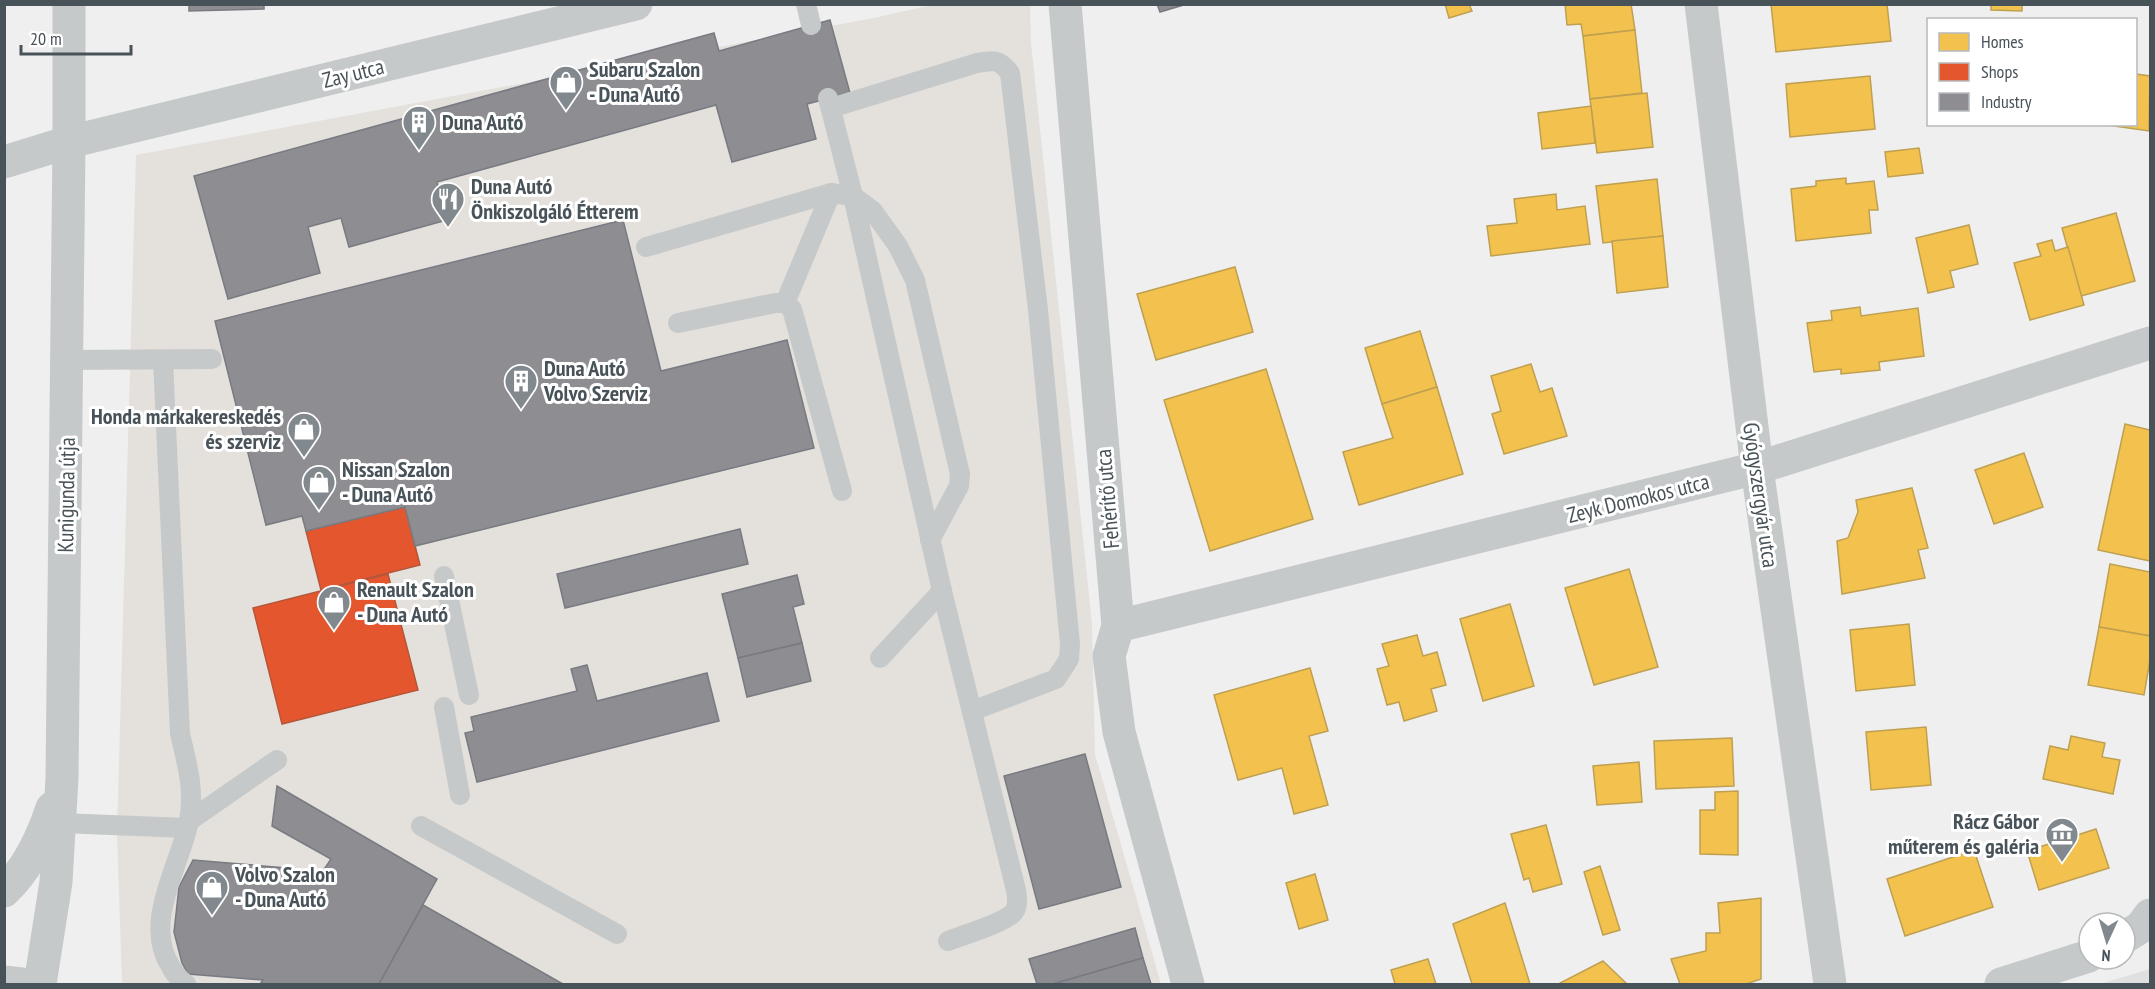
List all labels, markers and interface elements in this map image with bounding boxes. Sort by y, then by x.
scale bar [21,18,130,56]
legend [1927,18,2137,126]
text: 20 m [30,27,62,50]
text: Homes [1981,30,2024,53]
street label: Zay utca [319,52,387,94]
place label: Subaru Szalon - Duna Autó [589,55,700,108]
text: Shops [1981,60,2018,83]
shop icon: Subaru Szalon - Duna Autó [548,64,584,111]
text: Industry [1981,90,2032,113]
building icon: Duna Autó [401,104,437,151]
place label: Duna Autó [442,108,524,136]
place label: Duna Autó Önkiszolgáló Étterem [471,172,639,225]
restaurant icon: Duna Autó Önkiszolgáló Étterem [430,181,466,228]
place label: Duna Autó Volvo Szerviz [543,354,648,407]
building icon: Duna Autó Volvo Szerviz [503,363,539,410]
place label: Honda márkakereskedés és szerviz [91,402,281,455]
shop icon: Honda márkakereskedés és szerviz [286,411,322,458]
street label: Gyógyszergyár utca [1737,421,1785,569]
street label: Kunigunda útja [51,437,81,553]
street label: Fehérítő utca [1089,448,1125,550]
place label: Nissan Szalon - Duna Autó [342,455,450,508]
shop icon: Nissan Szalon - Duna Autó [301,464,337,511]
street label: Zeyk Domokos utca [1564,467,1712,529]
place label: Renault Szalon - Duna Autó [357,575,474,628]
shop icon: Renault Szalon - Duna Autó [316,584,352,631]
place label: Rácz Gábor műterem és galéria [1888,807,2040,860]
museum icon: Rácz Gábor műterem és galéria [2044,816,2080,863]
place label: Volvo Szalon - Duna Autó [234,860,335,913]
shop icon: Volvo Szalon - Duna Autó [194,869,230,916]
north arrow [2077,911,2137,971]
text: N [2101,946,2111,966]

